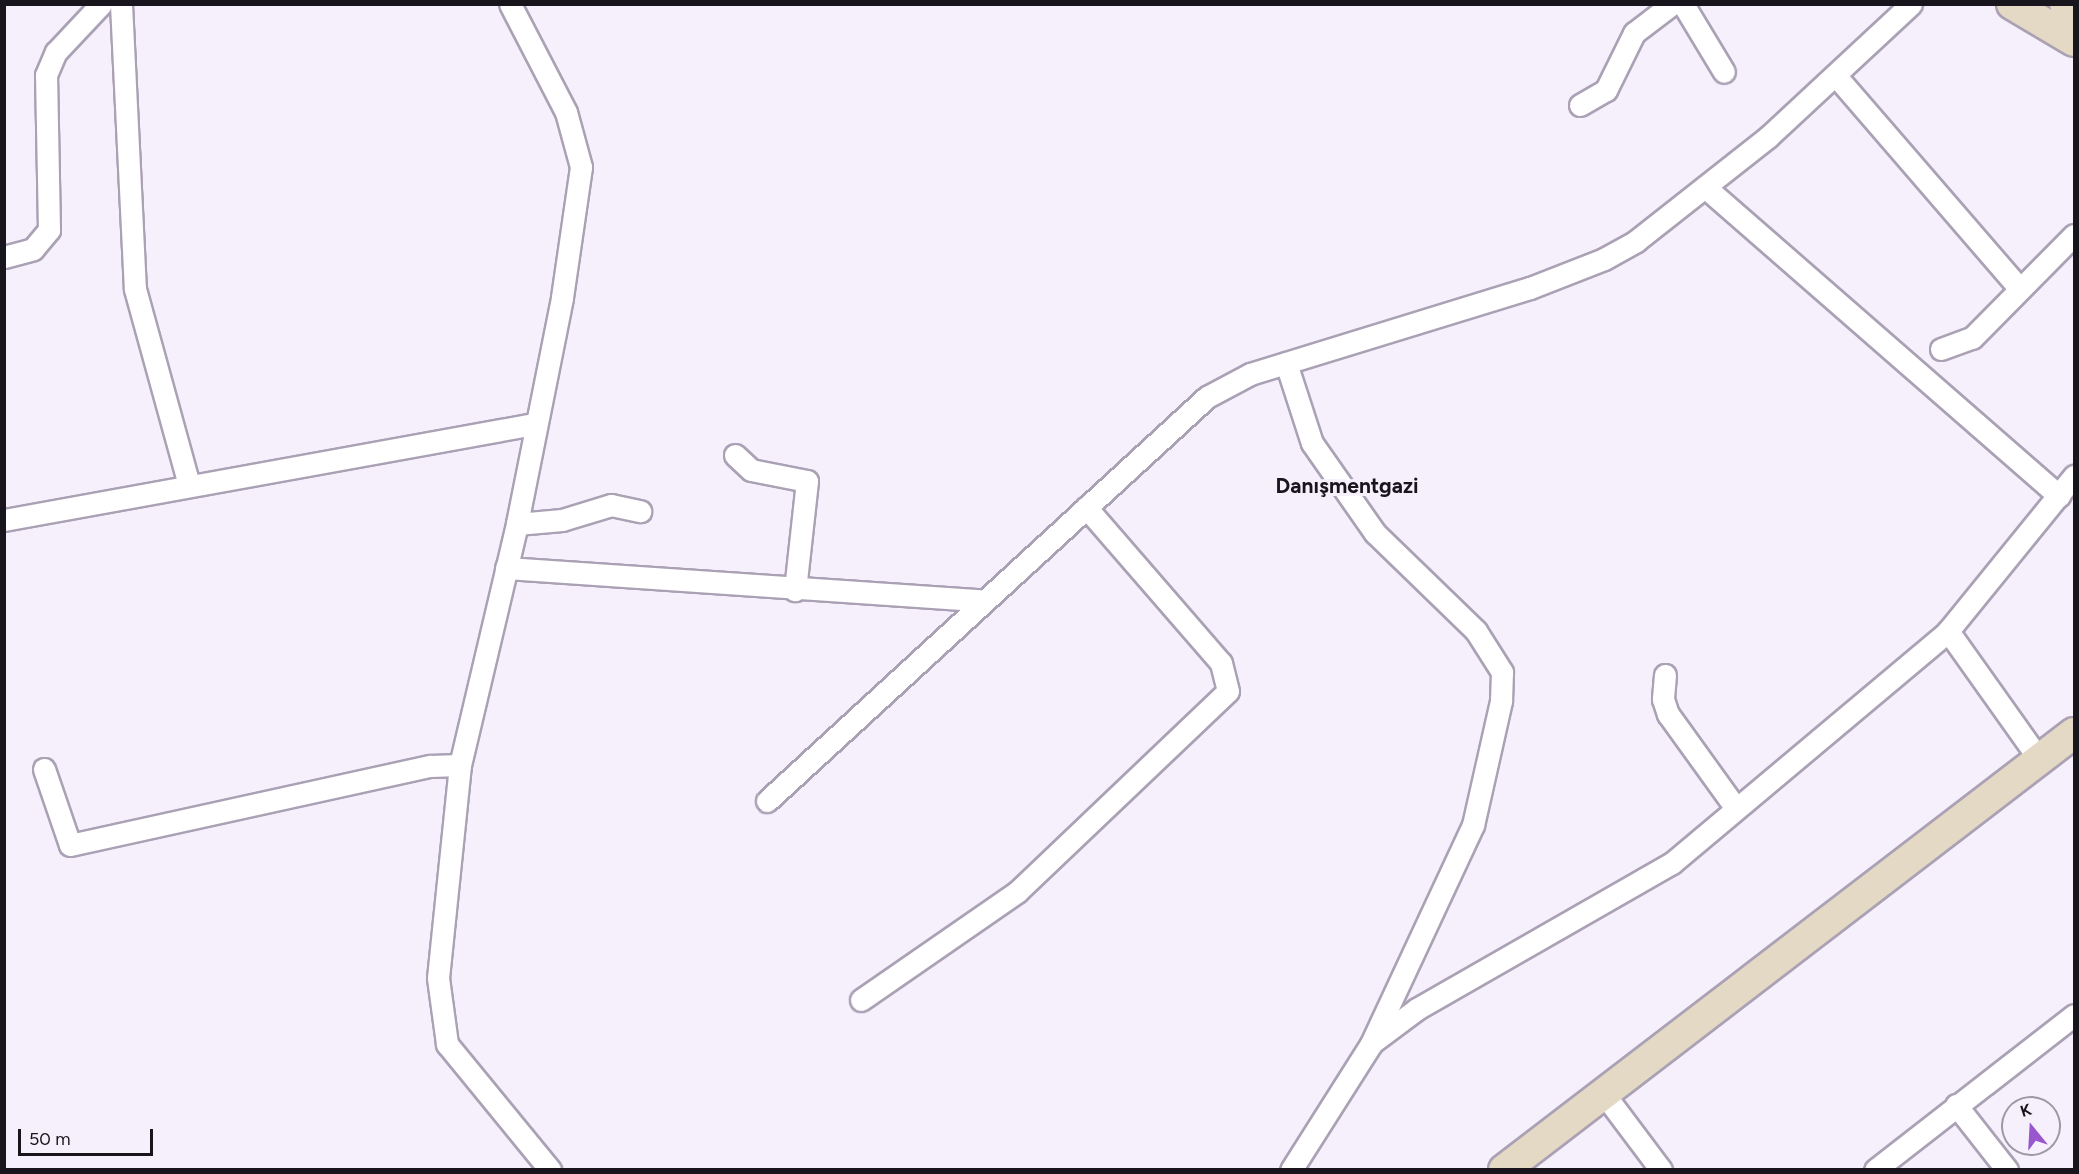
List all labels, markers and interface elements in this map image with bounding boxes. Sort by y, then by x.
district label: Danışmentgazi [1276,473,1418,499]
north arrow [2001,1096,2061,1156]
text: K [2018,1100,2034,1121]
scale bar [21,1117,156,1155]
text: 50 m [29,1128,71,1150]

